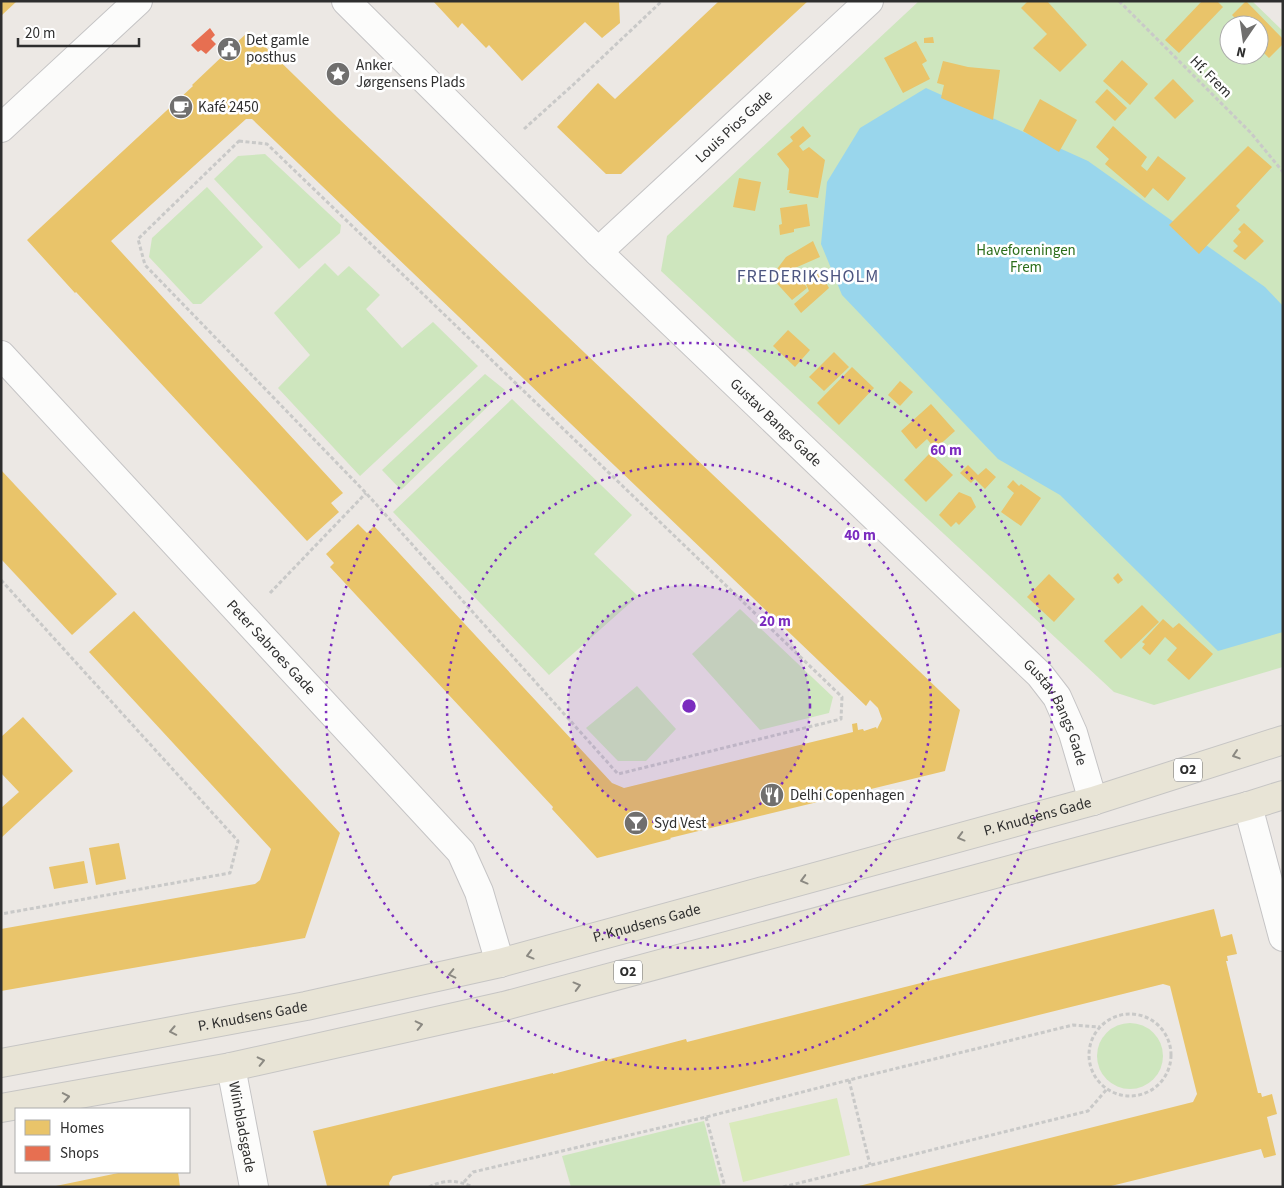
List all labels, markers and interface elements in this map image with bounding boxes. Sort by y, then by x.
scale bar [18,15,139,47]
north arrow [1219,15,1269,65]
text: 20 m [25,23,55,44]
place label: Det gamle posthus [246,30,309,68]
public building icon: Det gamle posthus [216,36,242,62]
text: N [1235,41,1248,62]
street label: Hf. Frem [1185,51,1237,103]
place label: Anker Jørgensens Plads [356,55,465,93]
place icon: Anker Jørgensens Plads [325,61,351,87]
street label: Louis Pios Gade [690,85,777,168]
cafe icon: Kafé 2450 [168,94,194,120]
place label: Kafé 2450 [198,97,259,118]
park label: Haveforeningen Frem [976,240,1076,278]
district label: FREDERIKSHOLM [737,264,879,289]
street label: Gustav Bangs Gade [725,373,827,471]
text: 60 m [930,440,962,461]
text: 40 m [844,525,876,546]
street label: Peter Sabroes Gade [222,595,321,699]
text: 20 m [759,611,791,632]
street label: Gustav Bangs Gade [1019,654,1092,768]
centre of rings [680,697,698,715]
one-way arrow [1233,749,1241,759]
road number: O2 [1174,758,1202,782]
restaurant icon: Delhi Copenhagen [759,782,785,808]
place label: Delhi Copenhagen [790,785,905,806]
street label: P. Knudsens Gade [981,791,1094,841]
bar icon: Syd Vest [623,810,649,836]
place label: Syd Vest [654,813,706,834]
one-way arrow [957,831,966,842]
one-way arrow [801,874,809,884]
street label: P. Knudsens Gade [590,898,703,948]
one-way arrow [525,949,534,960]
road number: O2 [614,960,642,984]
one-way arrow [448,968,457,979]
one-way arrow [573,981,581,992]
street label: P. Knudsens Gade [196,995,309,1036]
one-way arrow [415,1020,424,1031]
one-way arrow [169,1025,177,1036]
one-way arrow [256,1056,265,1066]
street label: Wiinbladsgade [223,1080,261,1174]
one-way arrow [62,1092,71,1102]
legend [15,1108,190,1173]
text: Homes [60,1118,104,1139]
text: Shops [60,1143,99,1164]

